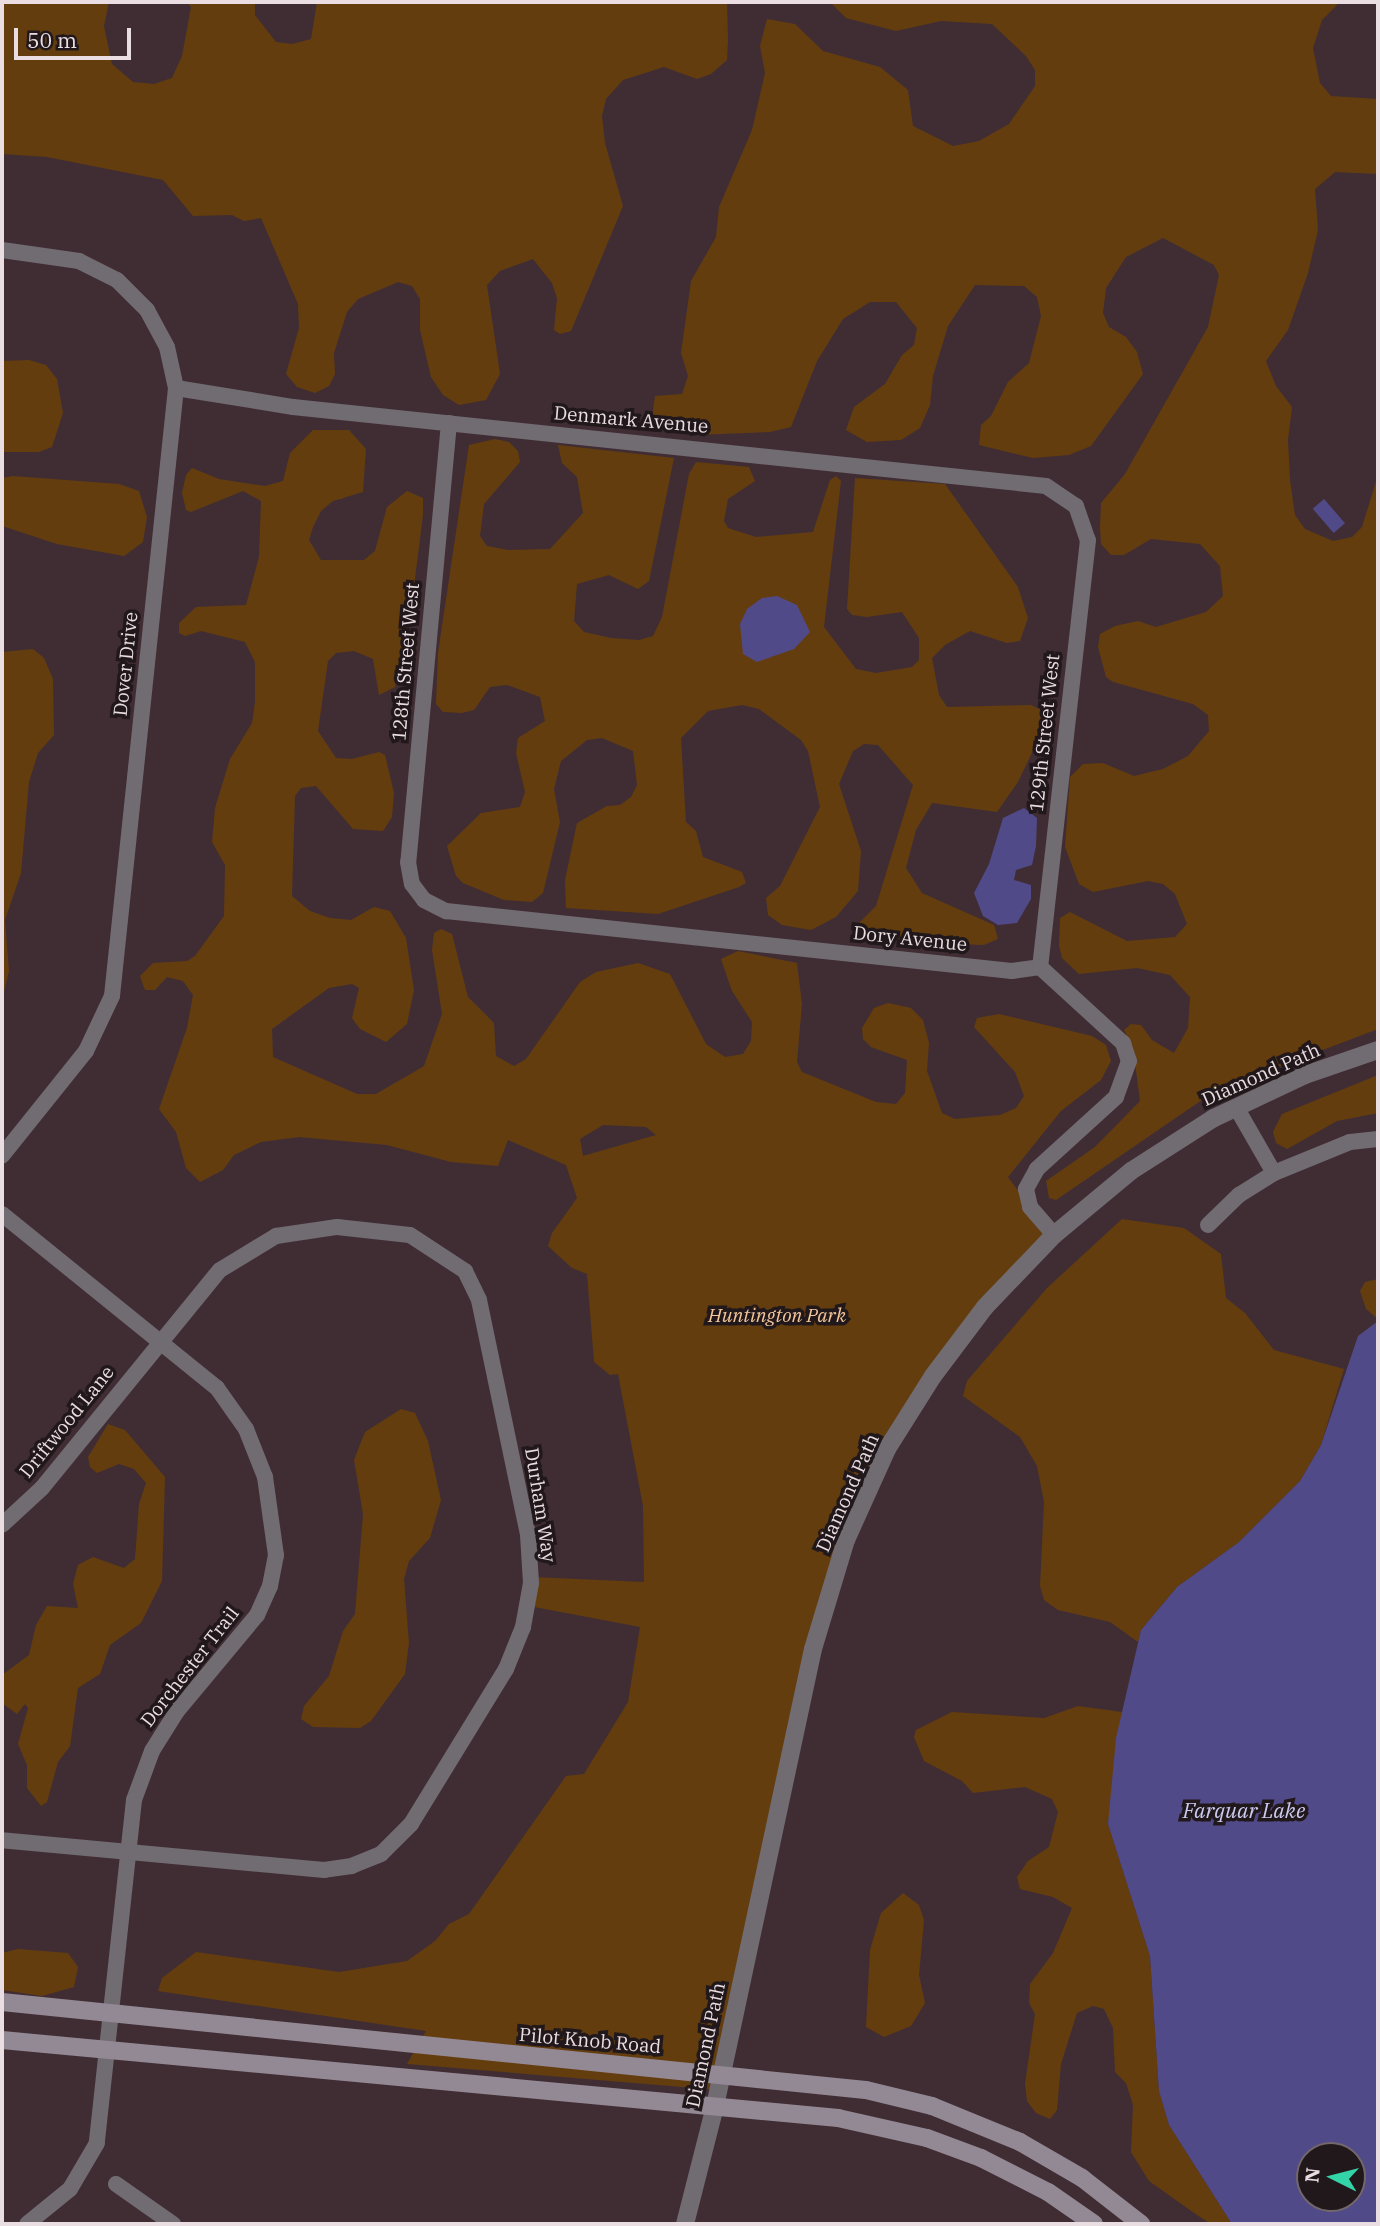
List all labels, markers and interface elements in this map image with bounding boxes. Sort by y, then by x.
scale bar [18,14,135,58]
text: 50 m [27,26,77,54]
street label: Denmark Avenue [553,402,709,438]
street label: 128th Street West [388,582,424,742]
street label: Dover Drive [109,611,143,717]
street label: 129th Street West [1025,653,1065,813]
street label: Dory Avenue [852,922,968,956]
street label: Diamond Path [1198,1039,1324,1111]
park label: Huntington Park [708,1305,846,1327]
street label: Driftwood Lane [15,1361,119,1483]
street label: Diamond Path [812,1430,884,1556]
street label: Durham Way [520,1446,560,1564]
street label: Dorchester Trail [136,1603,244,1731]
water label: Farquar Lake [1183,1797,1305,1823]
street label: Diamond Path [682,1981,730,2109]
street label: Pilot Knob Road [518,2023,662,2059]
north arrow [1296,2142,1366,2212]
text: N [1299,2166,1325,2184]

